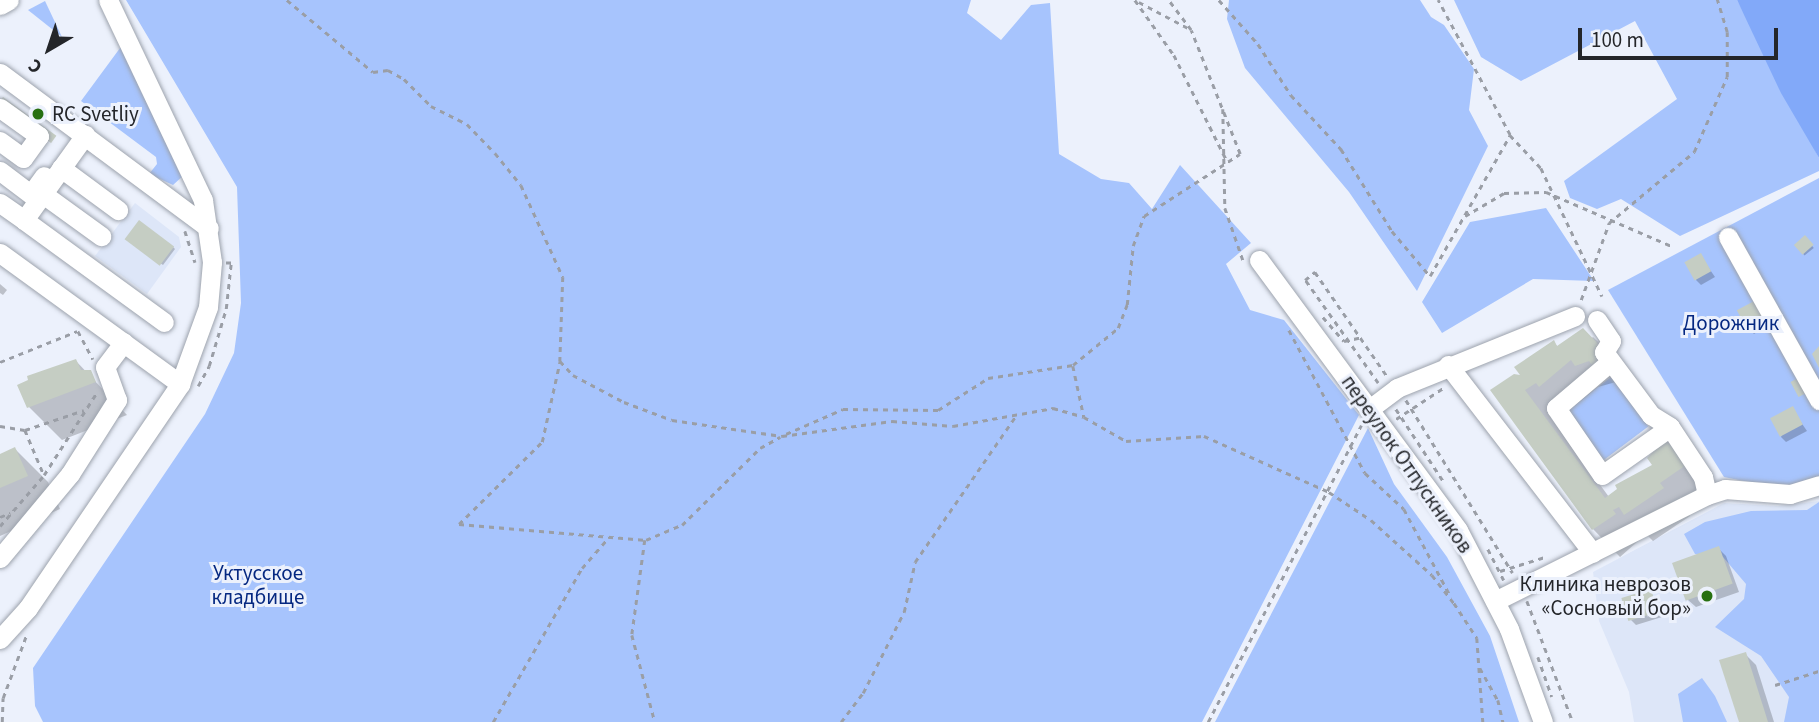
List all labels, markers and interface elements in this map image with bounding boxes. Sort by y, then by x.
north arrow [14,14,84,84]
scale bar [1581,14,1780,58]
text: 100 m [1591,25,1644,55]
text: С [23,52,48,80]
place label: RC Svetliy [52,101,139,127]
marker: RC Svetliy [30,106,46,122]
park label: Дорожник [1683,310,1779,336]
street label: переулок Отпускников [1336,370,1478,558]
park label: Уктусское кладбище [211,560,305,610]
place label: Клиника неврозов «Сосновый бор» [1520,571,1691,621]
marker: Клиника неврозов «Сосновый бор» [1697,586,1717,606]

